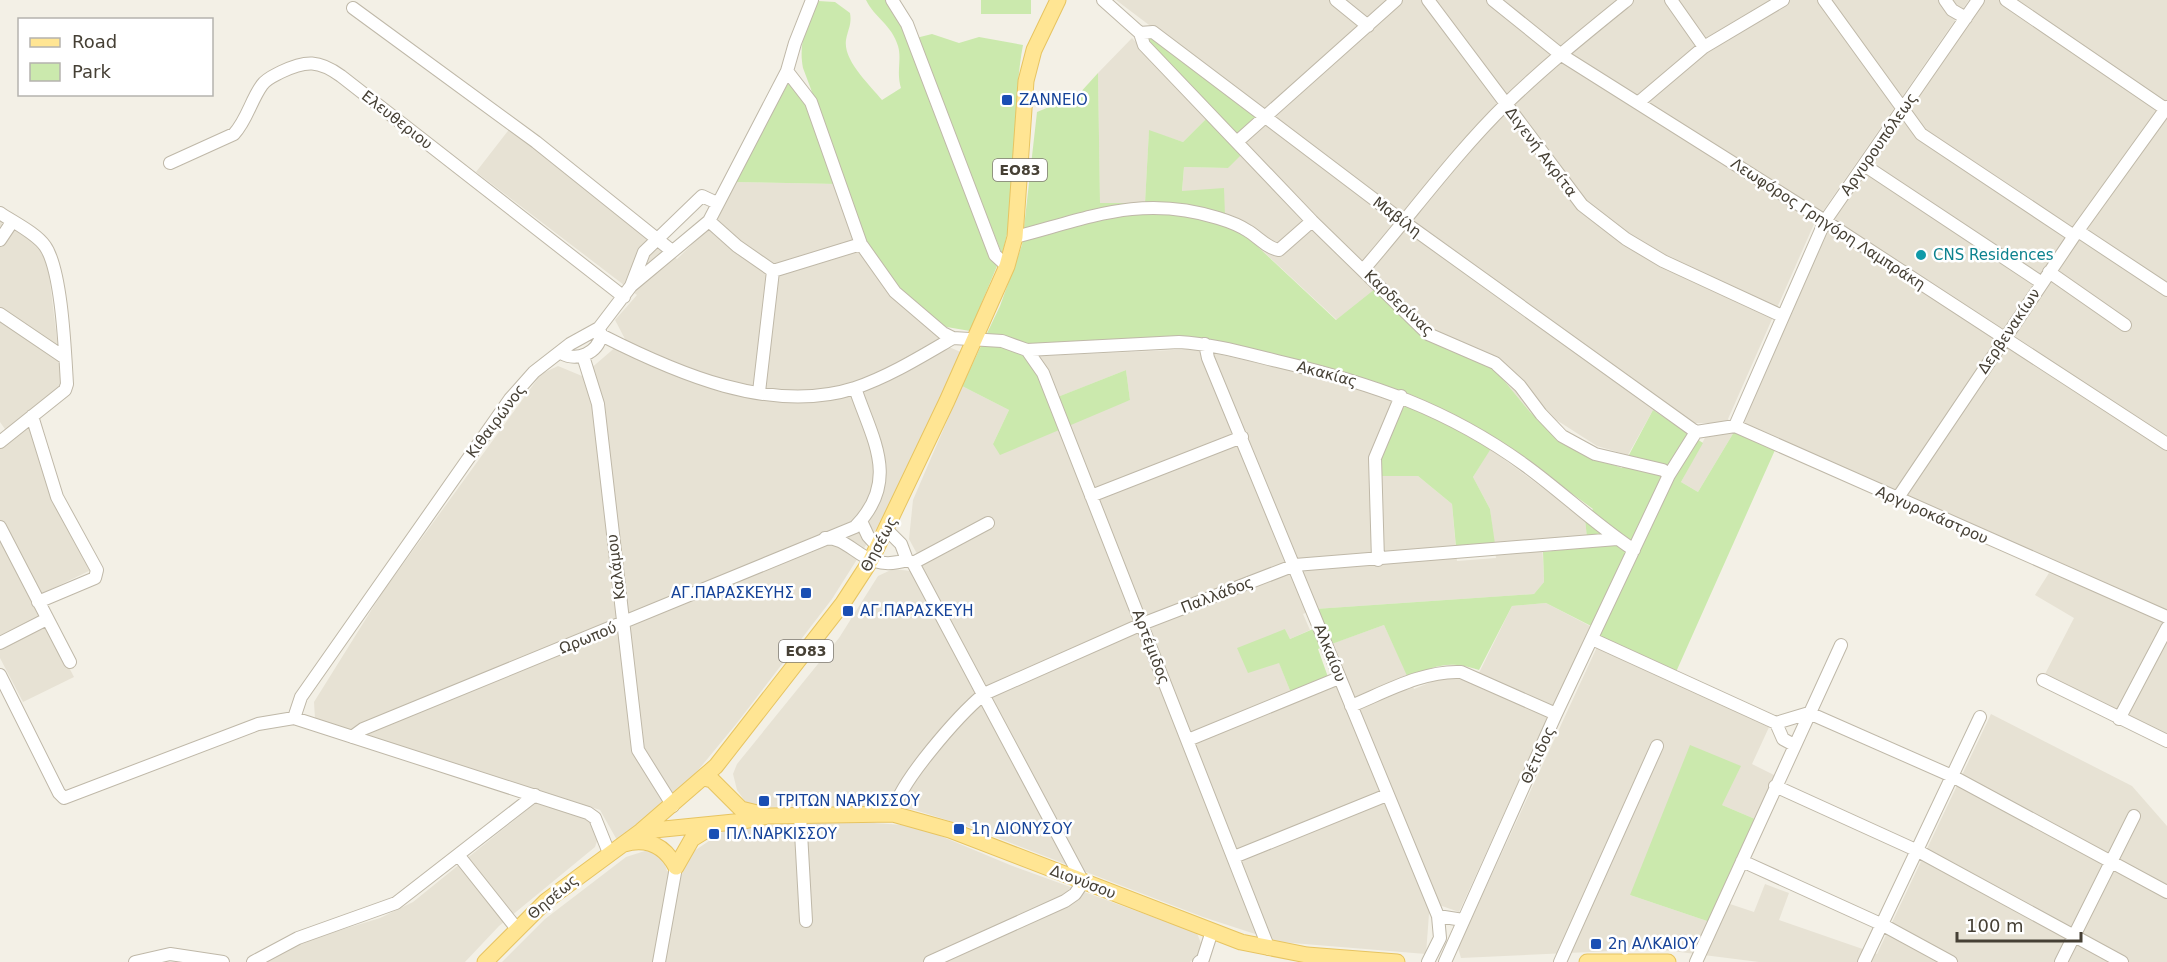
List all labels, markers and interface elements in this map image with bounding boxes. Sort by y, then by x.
legend [18,18,213,96]
text: Road [72,31,117,52]
text: Park [72,61,111,82]
street label: Ελευθεριου [358,87,436,153]
street label: Αργυρουπόλεως [1837,89,1921,199]
place label: ΖΑΝΝΕΙΟ [1019,91,1088,109]
marker: ΖΑΝΝΕΙΟ [1000,93,1014,107]
street label: Διγενή Ακρίτα [1501,104,1581,200]
street label: Λεωφόρος Γρηγόρη Λαμπράκη [1727,154,1929,294]
road number: ΕΟ83 [993,159,1047,181]
street label: Μαβίλη [1369,193,1425,241]
place label: CNS Residences [1933,246,2054,264]
marker: CNS Residences [1914,248,1928,262]
street label: Καρδερίνας [1361,266,1437,340]
street label: Δερβενακίων [1974,285,2044,377]
street label: Ακακίας [1295,357,1359,391]
street label: Κιθαιρώνος [462,381,530,461]
street label: Αργυροκάστρου [1873,482,1991,548]
street label: Θησέως [857,513,901,575]
street label: Καλάμου [603,533,629,601]
street label: Παλλάδος [1178,573,1256,617]
place label: ΑΓ.ΠΑΡΑΣΚΕΥΗΣ [671,584,794,602]
marker: ΑΓ.ΠΑΡΑΣΚΕΥΗΣ [799,586,813,600]
place label: ΑΓ.ΠΑΡΑΣΚΕΥΗ [860,602,973,620]
marker: ΑΓ.ΠΑΡΑΣΚΕΥΗ [841,604,855,618]
street label: Αρτέμιδος [1128,607,1174,687]
street label: Ωρωπού [557,618,619,658]
street label: Αλκαίου [1310,621,1350,685]
road number: ΕΟ83 [779,640,833,662]
street label: Θέτιδος [1517,723,1559,787]
place label: ΤΡΙΤΩΝ ΝΑΡΚΙΣΣΟΥ [775,792,921,810]
marker: ΤΡΙΤΩΝ ΝΑΡΚΙΣΣΟΥ [757,794,771,808]
place label: 1η ΔΙΟΝΥΣΟΥ [971,820,1073,838]
marker: 1η ΔΙΟΝΥΣΟΥ [952,822,966,836]
place label: ΠΛ.ΝΑΡΚΙΣΣΟΥ [726,825,838,843]
marker: ΠΛ.ΝΑΡΚΙΣΣΟΥ [707,827,721,841]
street label: Διονύσου [1048,861,1118,903]
street label: Θησέως [524,871,582,923]
scale bar [1957,905,2082,943]
text: 100 m [1966,915,2024,936]
place label: 2η ΑΛΚΑΙΟΥ [1608,935,1699,953]
marker: 2η ΑΛΚΑΙΟΥ [1589,937,1603,951]

